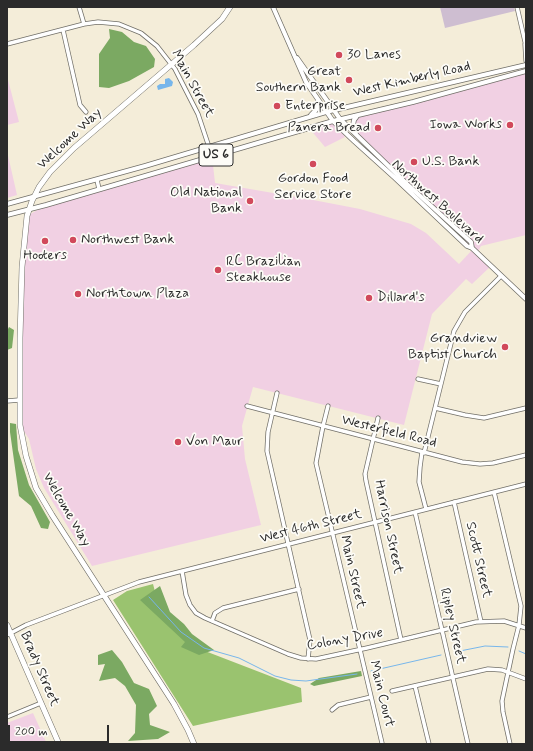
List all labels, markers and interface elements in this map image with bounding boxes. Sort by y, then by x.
street label: Main Street [167,47,217,121]
place label: 30 Lanes [347,47,401,63]
marker: 30 Lanes [334,50,344,60]
street label: West Kimberly Road [352,58,472,102]
place label: Great Southern Bank [256,64,341,96]
marker: Great Southern Bank [344,75,354,85]
place label: Enterprise [285,98,345,114]
marker: Enterprise [272,101,282,111]
street label: Welcome Way [34,105,106,173]
place label: Iowa Works [429,117,502,133]
place label: Panera Bread [288,120,370,136]
marker: Iowa Works [505,120,515,130]
marker: Panera Bread [373,123,383,133]
road number: US 6 [199,144,233,166]
place label: U.S. Bank [422,154,479,170]
street label: Northwest Boulevard [388,156,486,248]
marker: U.S. Bank [409,157,419,167]
marker: Gordon Food Service Store [308,159,318,169]
place label: Gordon Food Service Store [274,171,352,204]
place label: Old National Bank [170,185,242,218]
marker: Old National Bank [245,196,255,206]
place label: Northwest Bank [81,232,174,248]
marker: Northwest Bank [68,235,78,245]
marker: Hooters [40,236,50,246]
place label: Hooters [23,248,67,264]
place label: RC Brazilian Steakhouse [226,254,301,286]
marker: RC Brazilian Steakhouse [213,265,223,275]
place label: Northtown Plaza [86,286,189,302]
marker: Northtown Plaza [73,289,83,299]
place label: Dillard's [377,290,425,306]
marker: Dillard's [364,293,374,303]
place label: Grandview Baptist Church [408,331,497,364]
marker: Grandview Baptist Church [500,342,510,352]
street label: Westerfield Road [340,412,438,452]
place label: Von Maur [186,434,243,450]
marker: Von Maur [173,437,183,447]
street label: Welcome Way [38,470,94,550]
street label: Harrison Street [370,479,406,575]
street label: West 46th Street [258,506,364,548]
street label: Scott Street [461,520,495,600]
street label: Main Street [335,534,369,610]
street label: Ripley Street [435,586,469,666]
street label: Colony Drive [306,625,384,655]
street label: Brady Street [16,629,62,709]
street label: Main Court [365,659,397,729]
scale bar [10,717,111,743]
text: 200 m [15,724,48,740]

